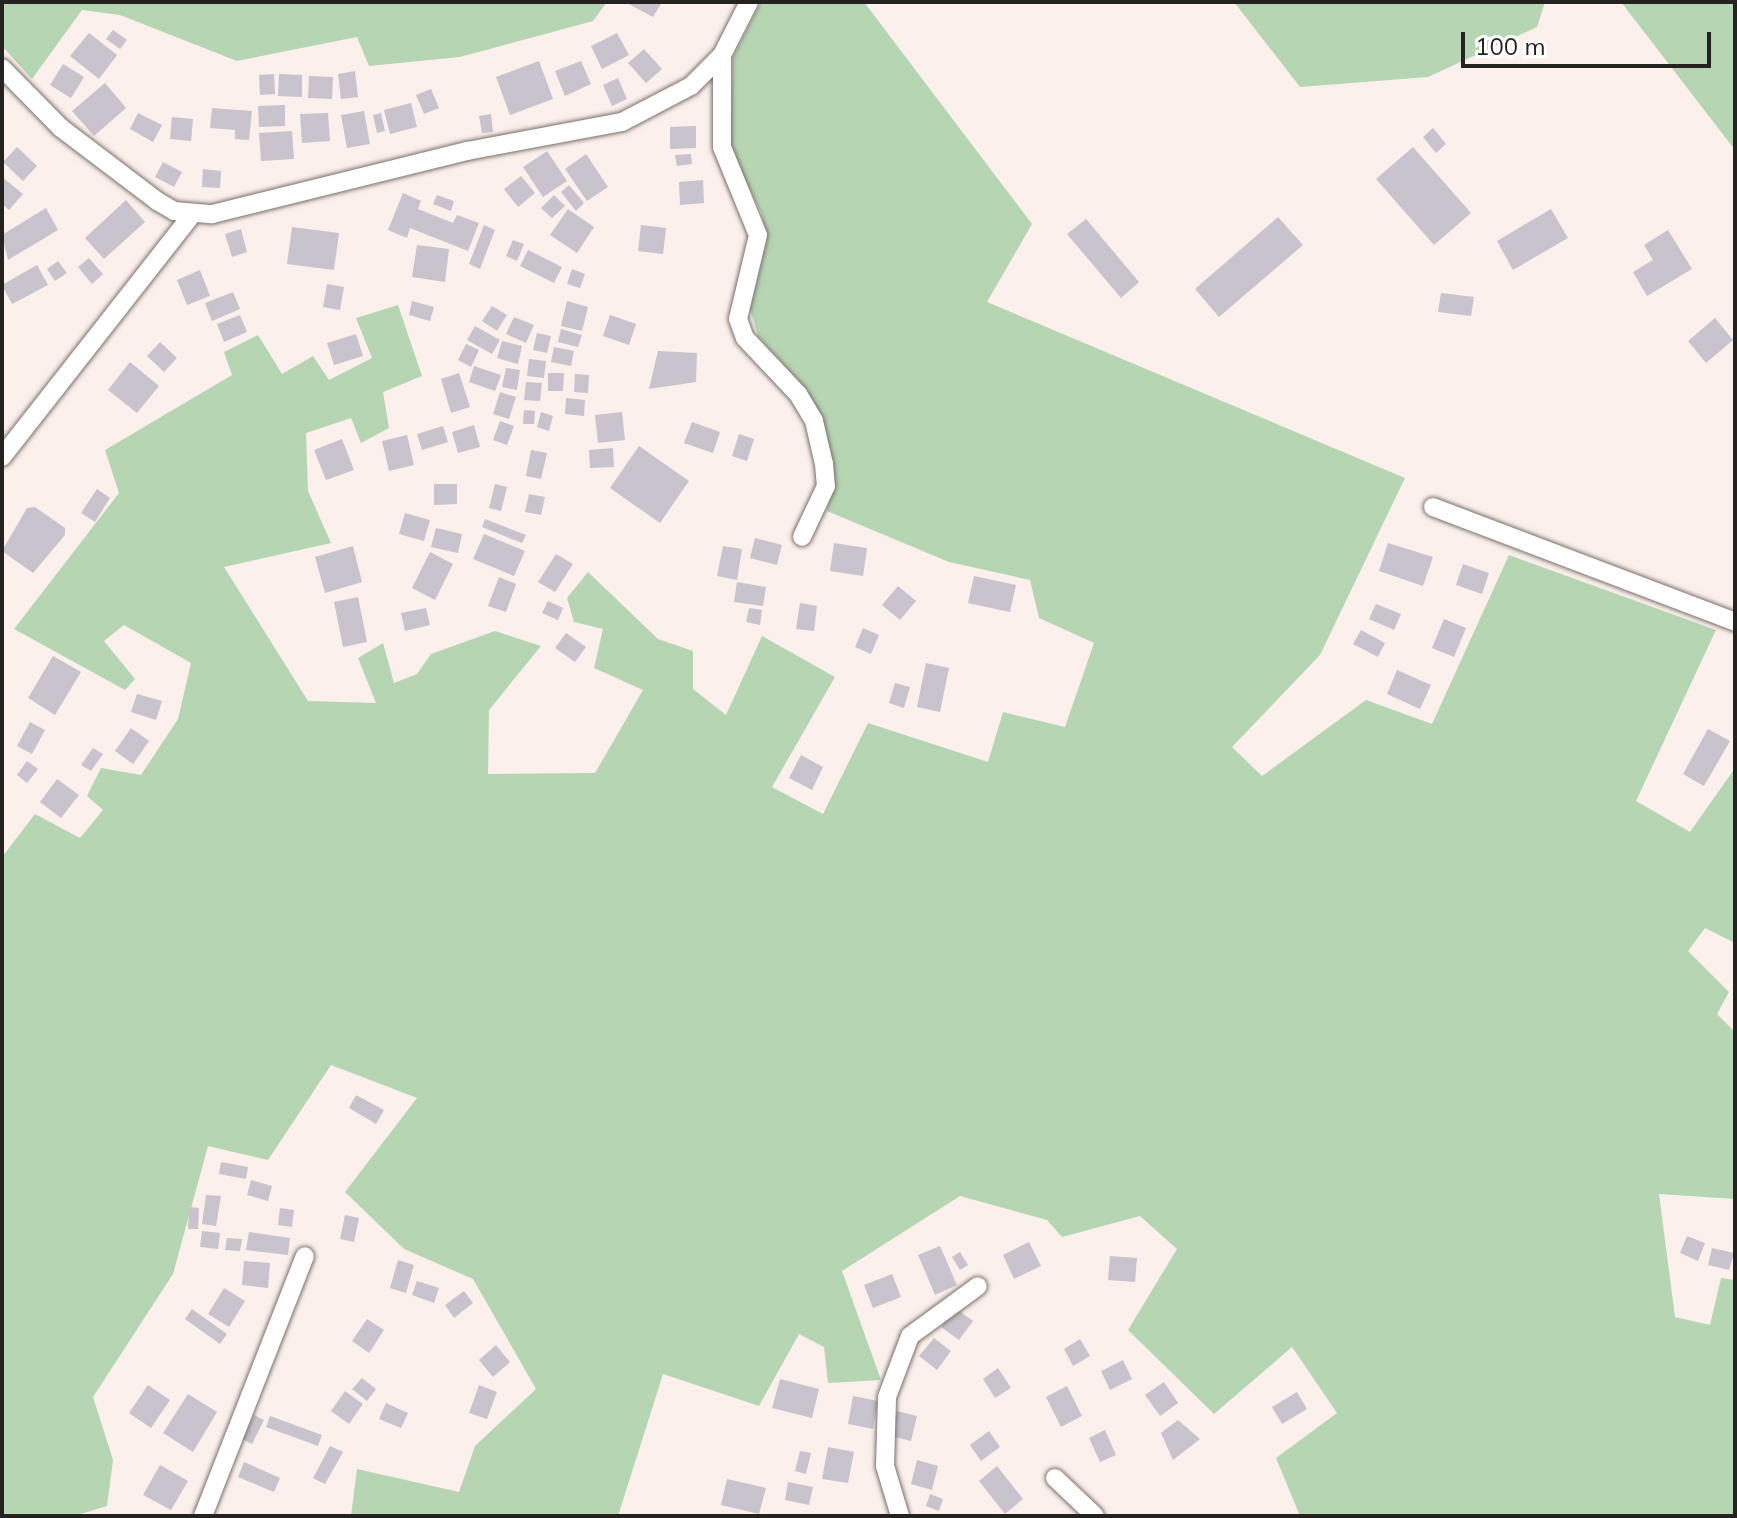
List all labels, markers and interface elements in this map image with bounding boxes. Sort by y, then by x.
scale bar [1465,16,1715,66]
text: 100 m [1475,31,1546,61]

